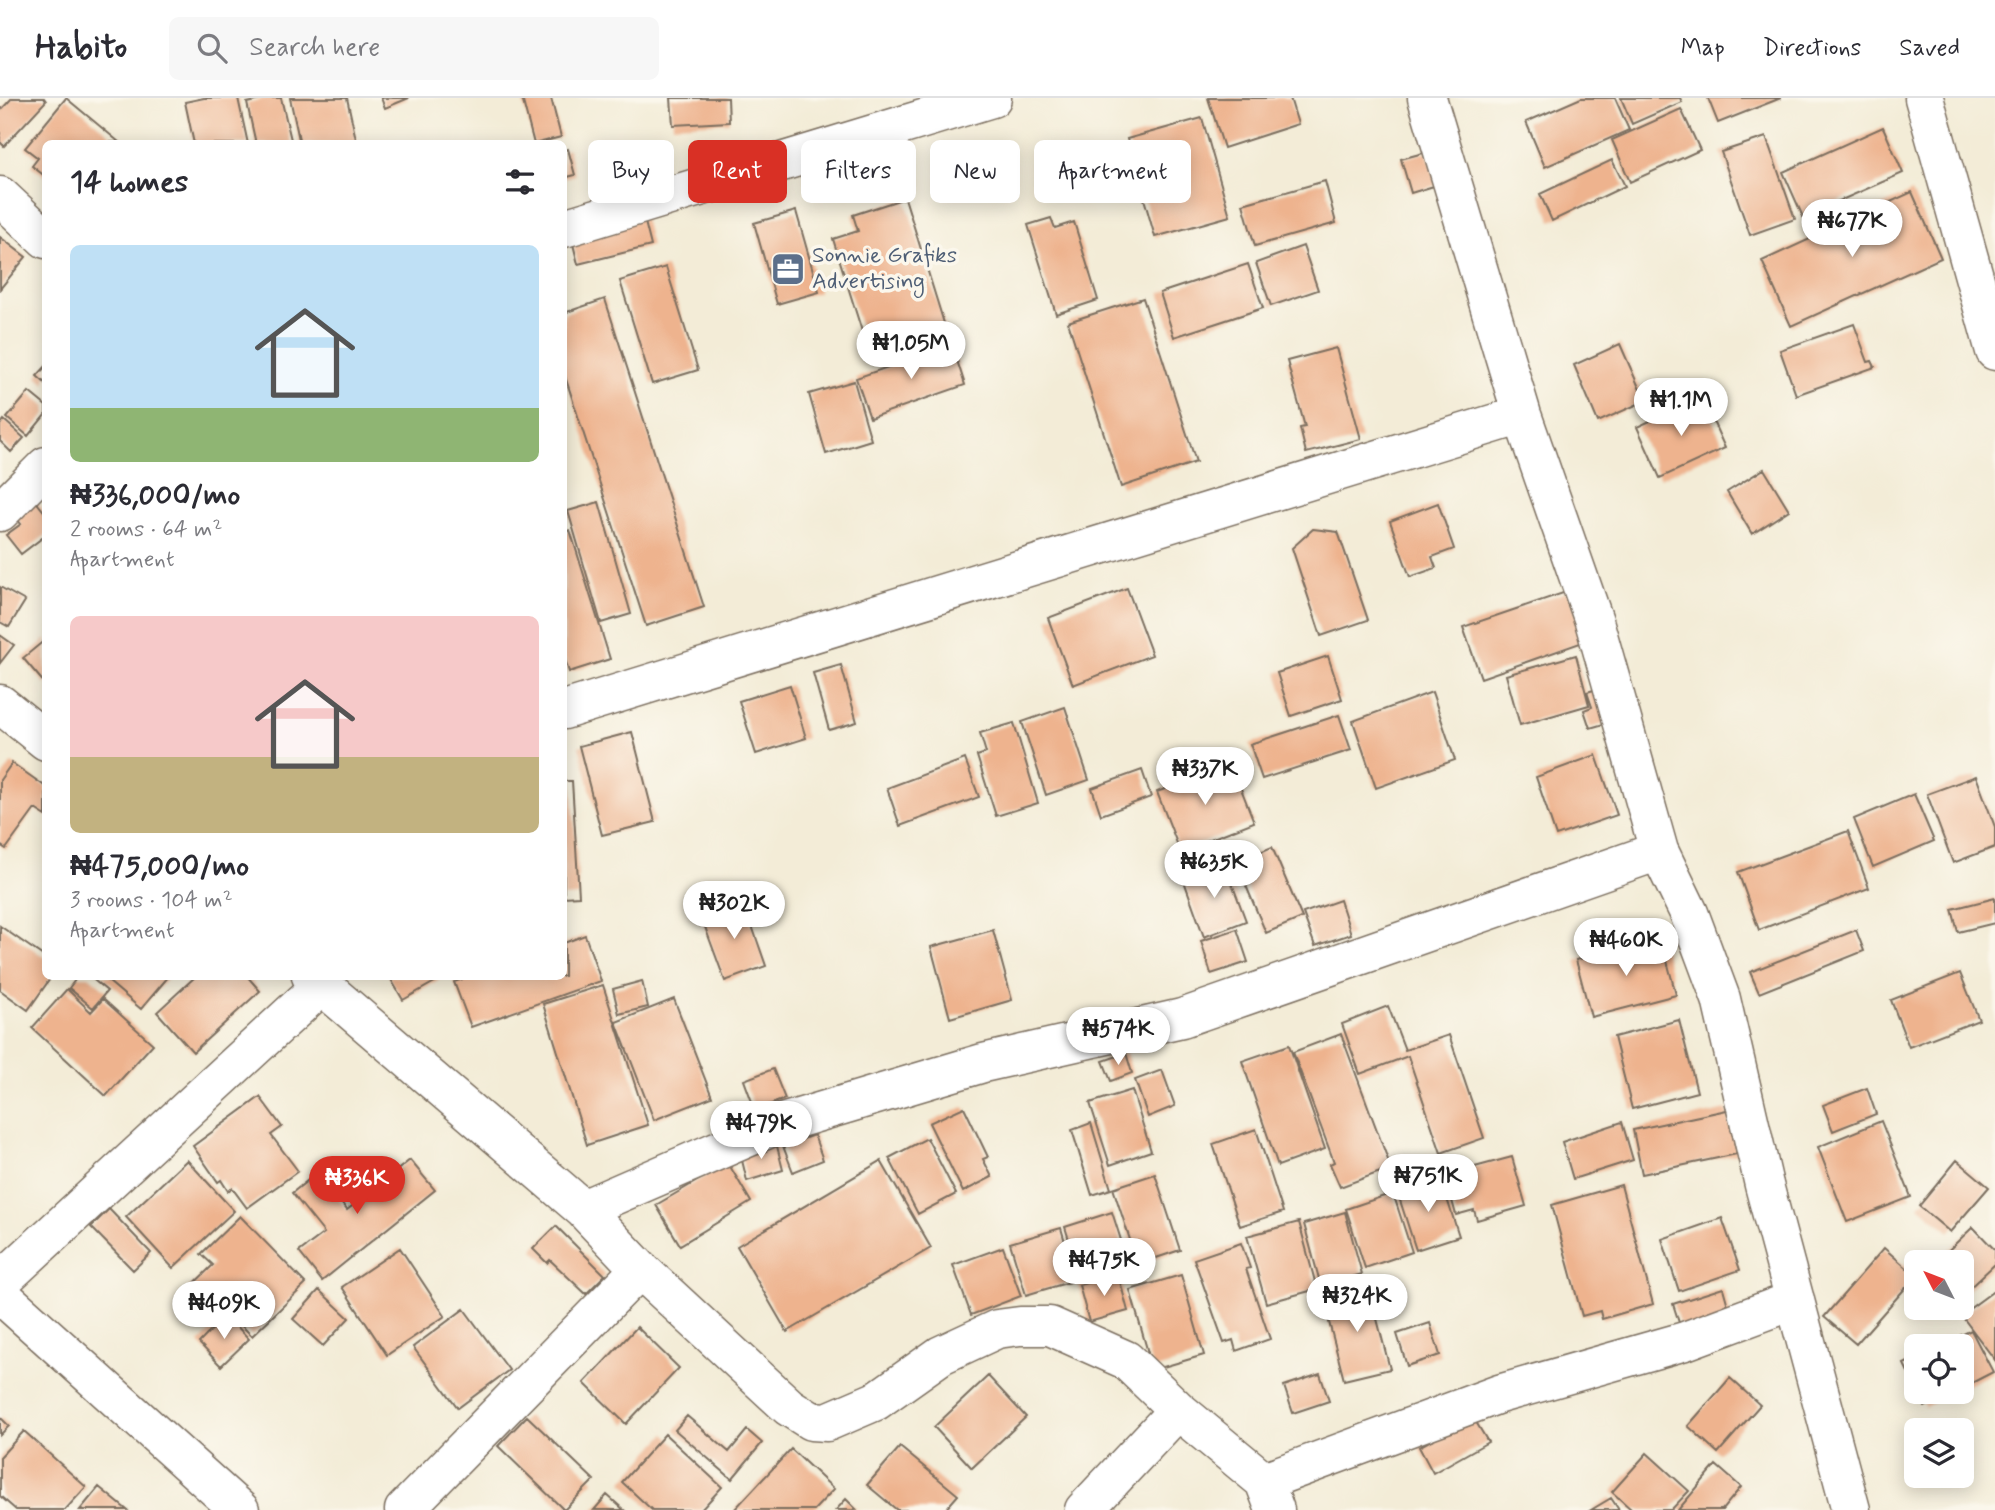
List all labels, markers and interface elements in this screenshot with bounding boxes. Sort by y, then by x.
search box [169,17,659,80]
text: Habito [35,26,127,70]
icon: search [193,29,231,67]
text: Search here [249,31,380,65]
text: Map [1681,33,1725,64]
text: Directions [1763,33,1861,64]
text: Saved [1899,33,1960,64]
chip: Buy [588,140,674,203]
chip: Rent [688,140,787,203]
chip: Filters [801,140,916,203]
chip: New [930,140,1020,203]
chip: Apartment [1034,140,1191,203]
text: 14 homes [70,163,188,202]
icon: filters [501,163,539,201]
pin: ₦677K [1803,200,1901,259]
text: ₦677K [1817,207,1887,237]
place label: Sonnie Grafiks Advertising [812,241,957,299]
office icon: Sonnie Grafiks Advertising [769,250,807,288]
icon: home [242,290,368,416]
pin: ₦1.05M [854,322,968,381]
text: ₦1.05M [873,329,949,359]
pin: ₦1.1M [1632,378,1730,438]
text: ₦1.1M [1650,386,1712,416]
text: ₦336,000/mo [70,476,240,515]
text: 2 rooms · 64 m² [70,515,222,545]
text: Apartment [70,545,175,575]
icon: home [242,661,368,787]
pin: ₦337K [1156,748,1254,807]
text: ₦337K [1172,755,1238,785]
pin: ₦635K [1165,840,1263,900]
text: ₦475,000/mo [70,847,249,886]
text: ₦635K [1180,848,1248,878]
pin: ₦302K [685,882,783,941]
text: 3 rooms · 104 m² [70,886,233,916]
text: ₦302K [699,889,769,919]
text: Apartment [70,916,175,946]
pin: ₦460K [1577,918,1675,978]
text: ₦460K [1590,926,1662,956]
pin: ₦574K [1069,1007,1167,1067]
text: ₦574K [1082,1015,1154,1045]
pin: ₦479K [712,1102,810,1161]
text: ₦479K [726,1109,796,1139]
pin: ₦751K [1379,1154,1477,1214]
pin: ₦336K [308,1156,406,1216]
text: ₦751K [1394,1162,1462,1192]
text: ₦336K [325,1164,389,1194]
pin: ₦475K [1055,1238,1153,1298]
text: ₦475K [1069,1246,1139,1276]
north arrow [1904,1250,1974,1320]
map controls [1904,1250,1974,1488]
pin: ₦324K [1308,1274,1406,1334]
pin: ₦409K [175,1282,273,1341]
text: ₦324K [1323,1282,1391,1312]
text: ₦409K [188,1289,260,1319]
button: locate [1904,1334,1974,1404]
button: layers [1904,1418,1974,1488]

